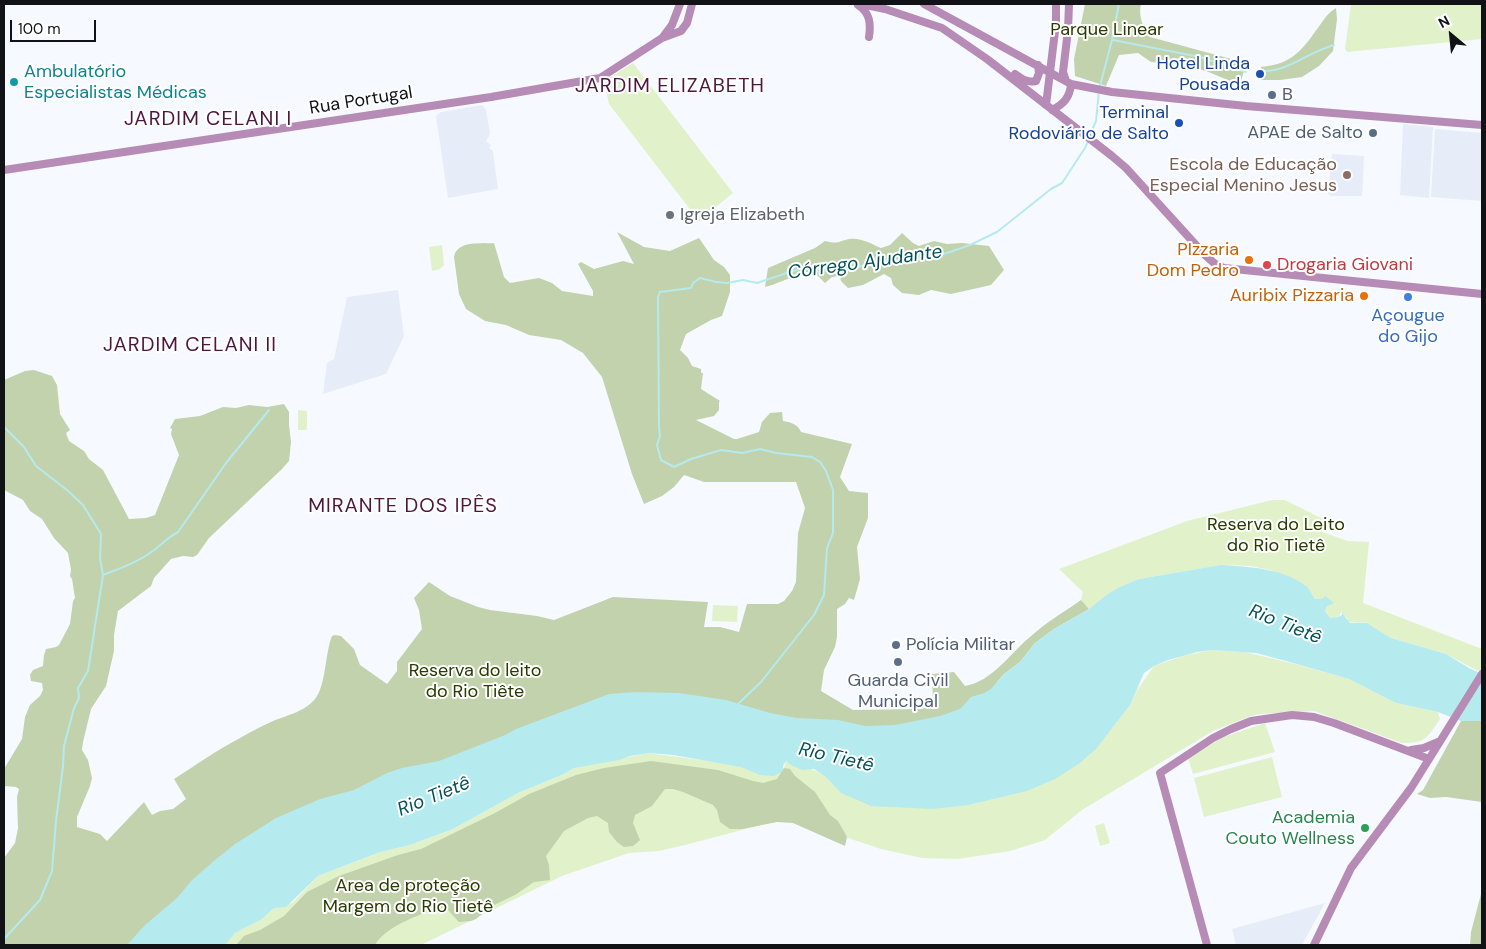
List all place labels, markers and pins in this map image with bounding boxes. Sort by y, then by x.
place label: Hotel Linda Pousada [1156,53,1250,96]
place label: Ambulatório Especialistas Médicas [24,61,207,104]
marker: Hotel Linda Pousada [1254,68,1266,80]
marker: Ambulatório Especialistas Médicas [8,76,20,88]
place label: B [1282,84,1293,106]
marker: B [1266,89,1278,101]
place label: Terminal Rodoviário de Salto [1009,102,1169,144]
marker: Terminal Rodoviário de Salto [1173,117,1185,129]
place label: APAE de Salto [1247,122,1363,144]
marker: APAE de Salto [1367,127,1379,139]
place label: Escola de Educação Especial Menino Jesus [1150,154,1337,196]
marker: Escola de Educação Especial Menino Jesus [1341,169,1353,181]
place label: Igreja Elizabeth [680,204,805,226]
marker: Igreja Elizabeth [664,209,676,221]
place label: PIzzaria Dom Pedro [1147,239,1239,282]
marker: PIzzaria Dom Pedro [1243,254,1255,266]
place label: Drogaria Giovani [1277,254,1413,276]
marker: Drogaria Giovani [1261,259,1273,271]
place label: Auribix Pizzaria [1230,285,1354,307]
marker: Auribix Pizzaria [1358,290,1370,302]
marker: Açougue do Gijo [1402,291,1414,303]
place label: Açougue do Gijo [1371,305,1445,348]
place label: Polícia Militar [906,634,1015,656]
marker: Polícia Militar [890,639,902,651]
marker: Guarda Civil Municipal [892,656,904,668]
place label: Guarda Civil Municipal [848,670,948,712]
place label: Academia Couto Wellness [1225,807,1355,850]
marker: Academia Couto Wellness [1359,822,1371,834]

